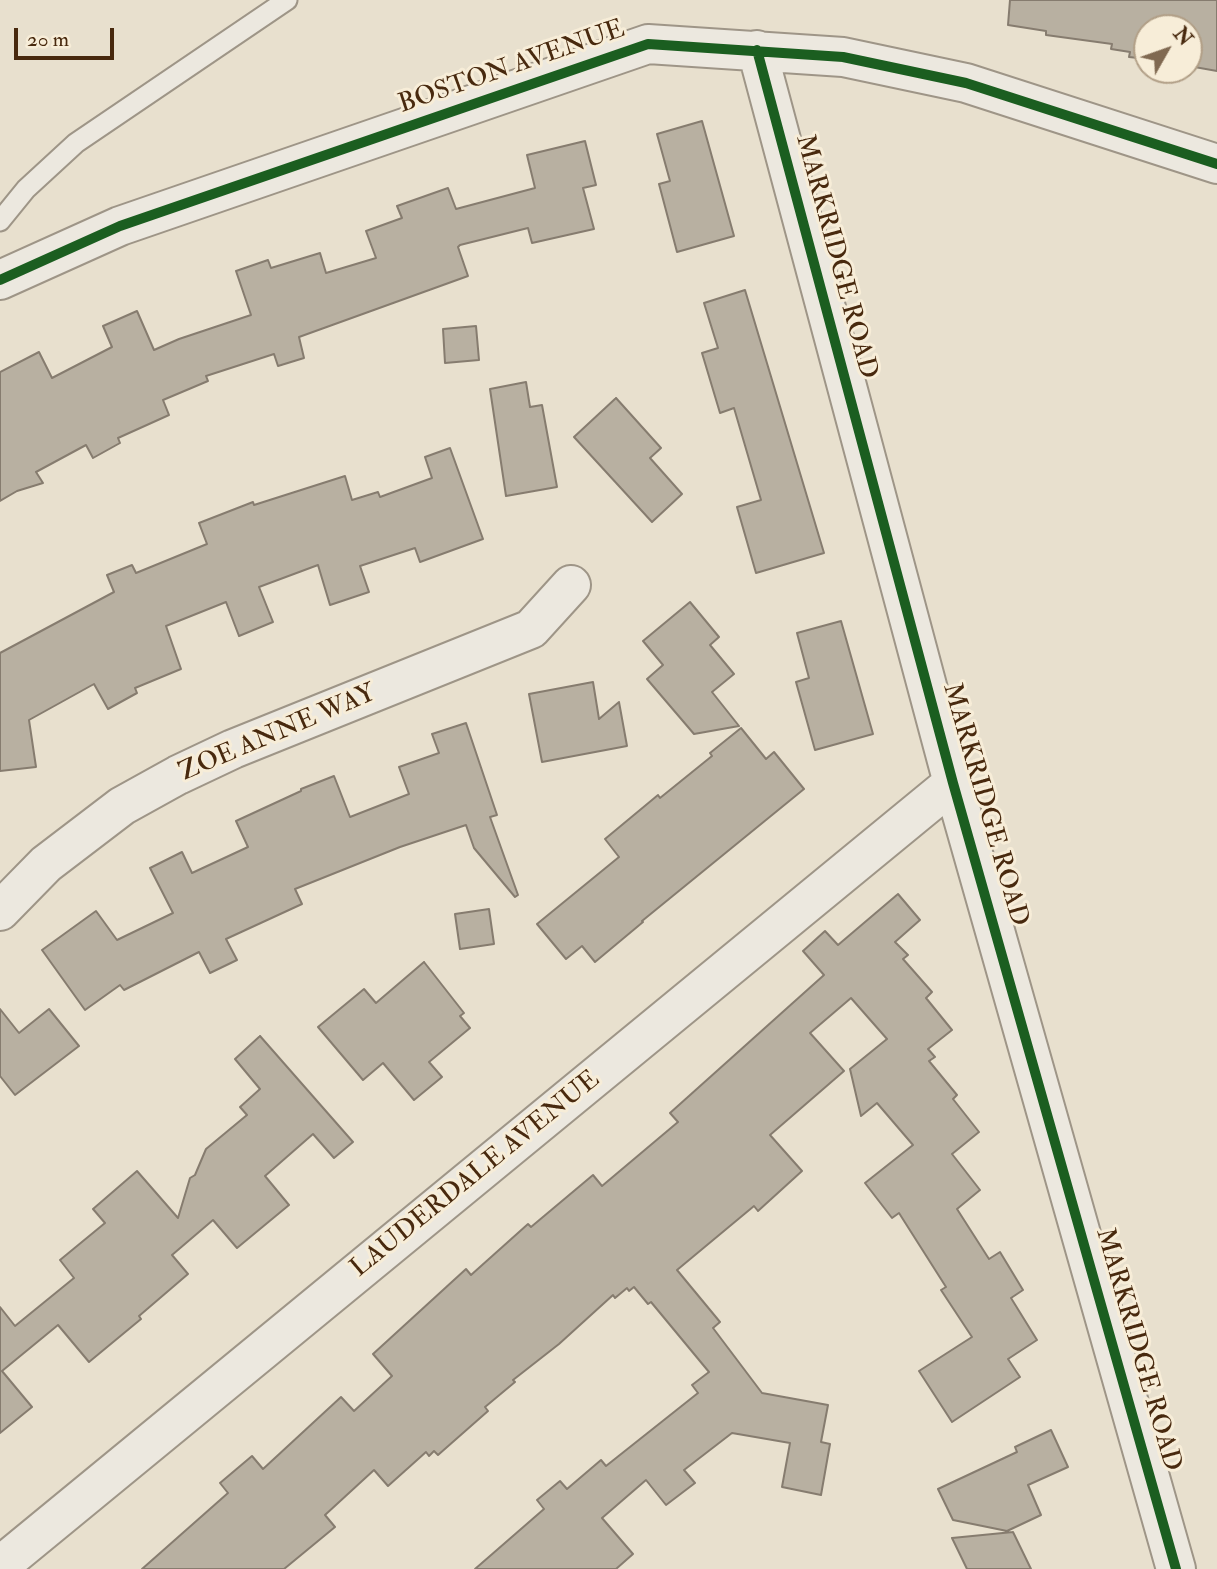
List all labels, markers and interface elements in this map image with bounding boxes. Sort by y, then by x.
scale bar [18,14,117,58]
north arrow [1133,14,1203,84]
street label: BOSTON AVENUE [395,15,629,121]
text: N [1168,23,1197,51]
text: 20 m [27,26,69,53]
street label: MARKRIDGE ROAD [787,132,883,382]
street label: ZOE ANNE WAY [175,679,381,789]
street label: MARKRIDGE ROAD [934,680,1034,930]
street label: LAUDERDALE AVENUE [345,1065,607,1285]
street label: MARKRIDGE ROAD [1087,1225,1187,1475]

